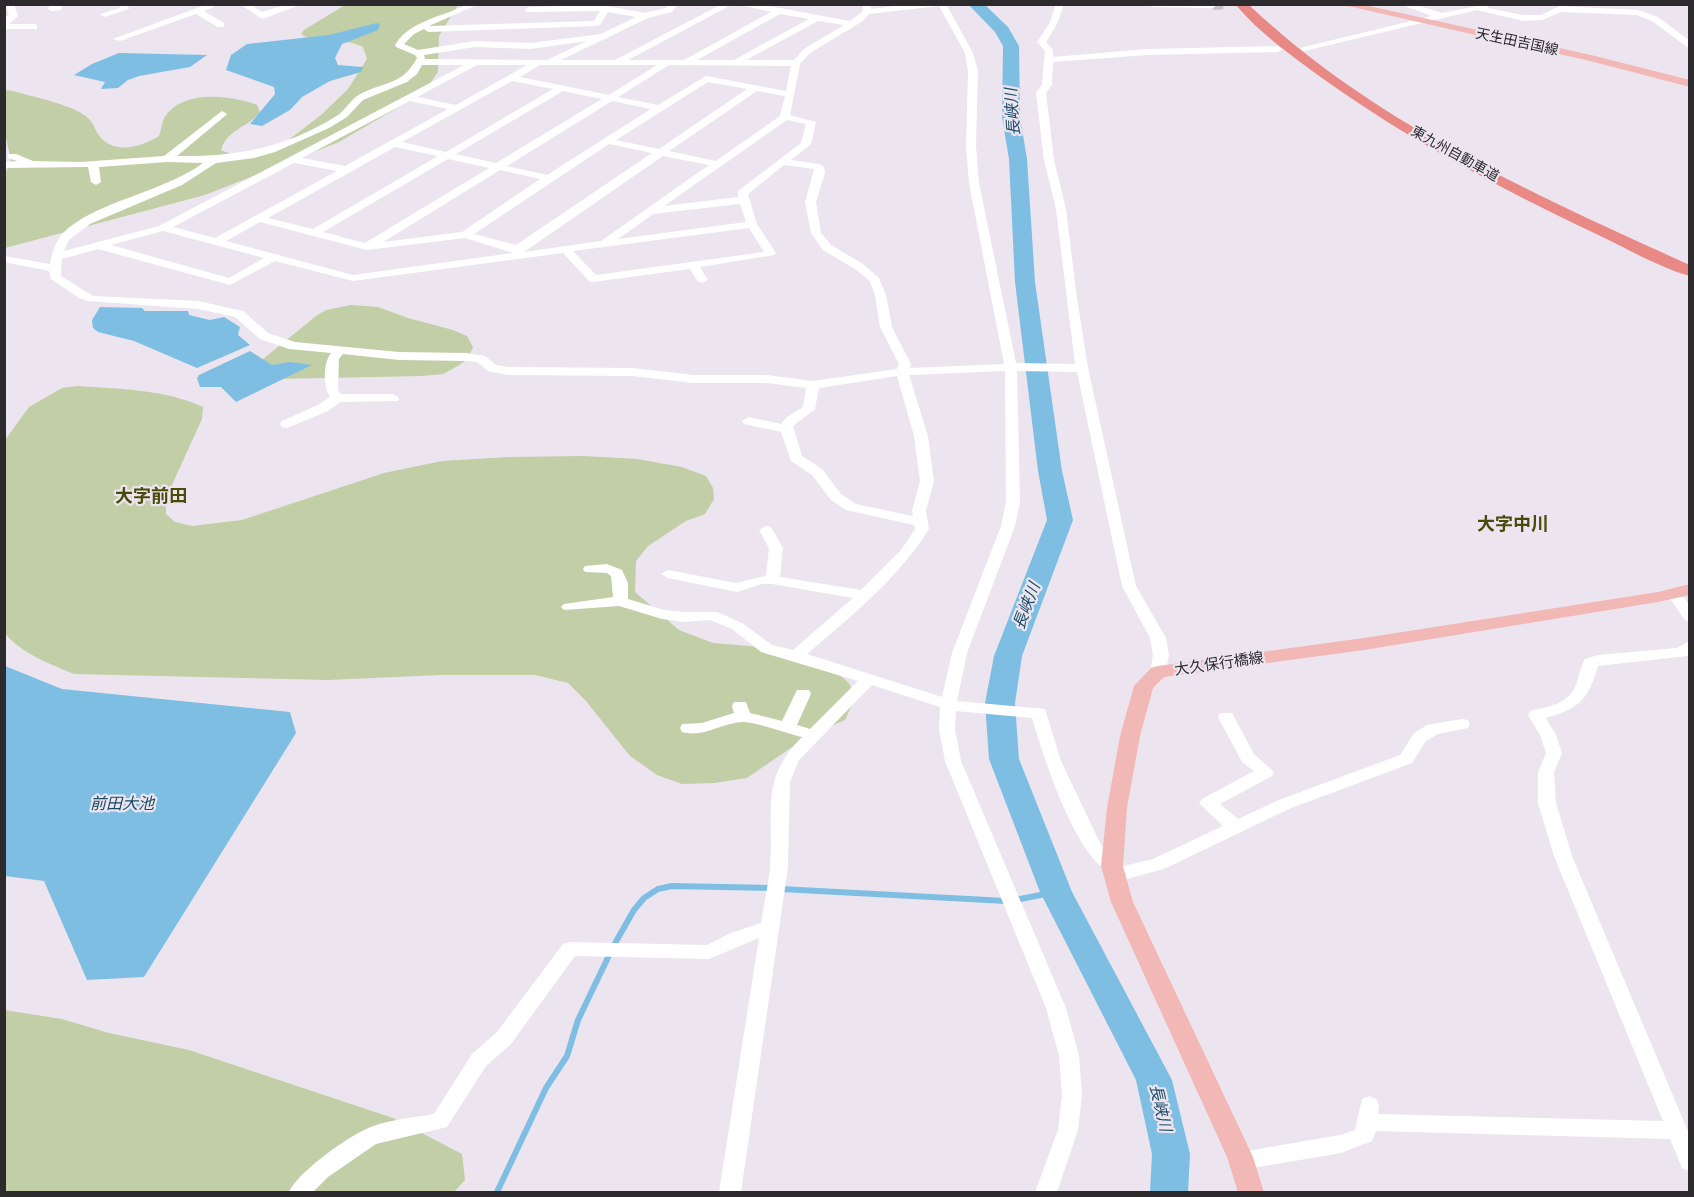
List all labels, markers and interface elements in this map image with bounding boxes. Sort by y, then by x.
street label: 天生田吉国線 [1474,25,1560,59]
water label: 長峡川 [1002,87,1024,137]
street label: 東九州自動車道 [1408,123,1502,185]
district label: 大字前田 [115,486,187,508]
district label: 大字中川 [1477,514,1549,536]
water label: 長峡川 [1009,580,1045,632]
street label: 大久保行橋線 [1173,649,1265,679]
water label: 前田大池 [90,794,154,814]
water label: 長峡川 [1145,1082,1175,1134]

